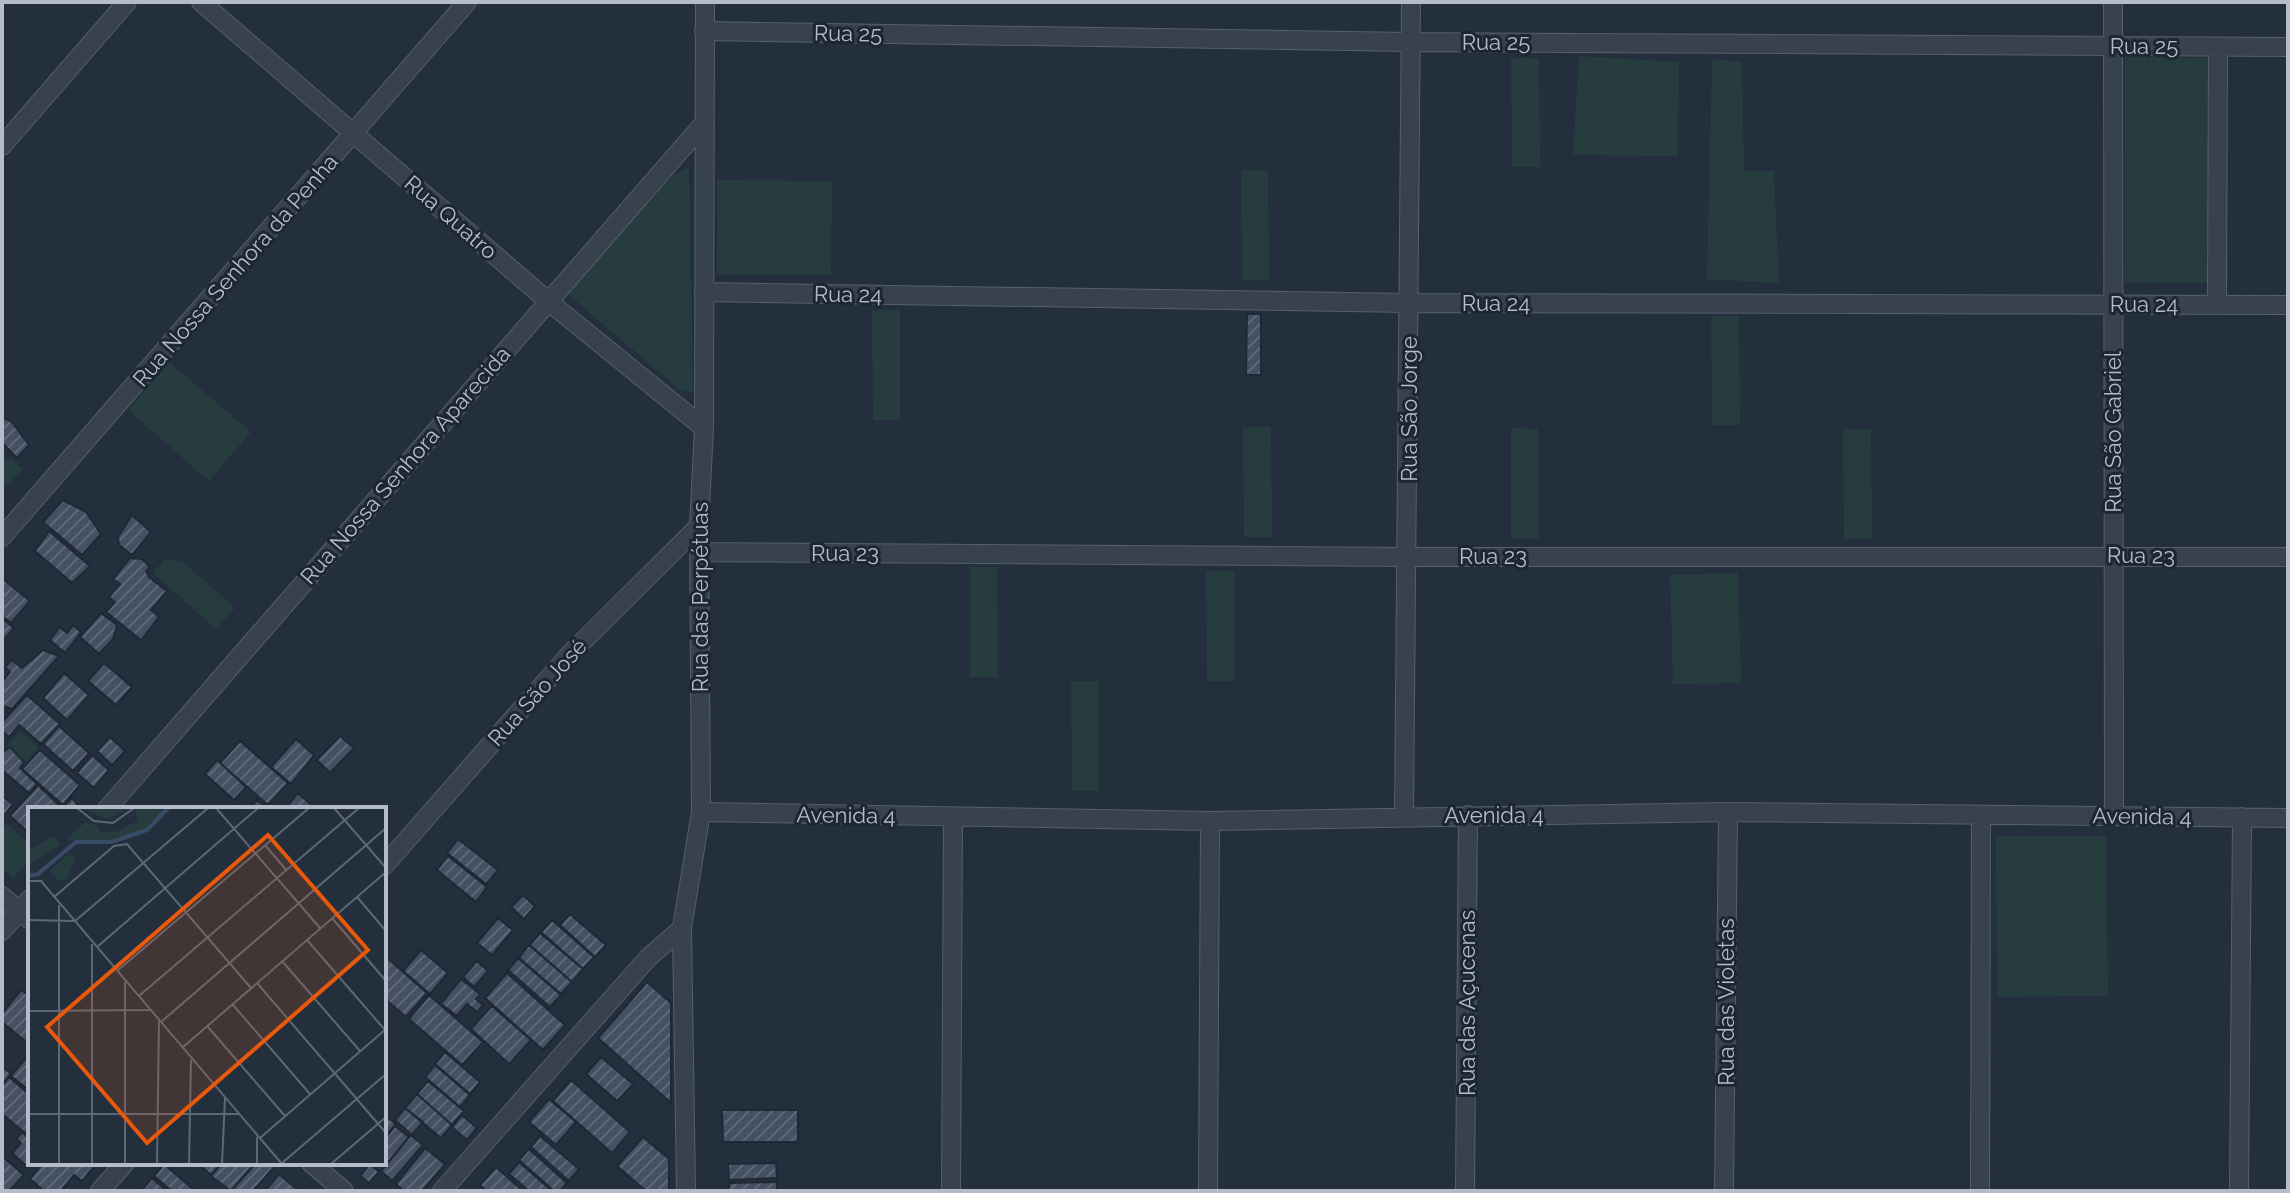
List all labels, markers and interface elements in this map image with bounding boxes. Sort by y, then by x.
street label: Rua 25 [814,19,882,47]
street label: Rua 25 [1462,29,1530,55]
street label: Rua 25 [2110,33,2178,59]
street label: Rua Nossa Senhora da Penha [127,149,343,391]
street label: Rua Quatro [399,170,503,264]
street label: Rua 24 [814,280,882,308]
street label: Rua 24 [1462,290,1530,316]
street label: Rua 24 [2110,291,2178,317]
street label: Rua São Jorge [1396,336,1422,482]
street label: Rua Nossa Senhora Aparecida [295,341,515,589]
street label: Rua São Gabriel [2100,351,2126,513]
street label: Rua das Perpétuas [687,502,713,692]
street label: Rua 23 [811,540,879,566]
street label: Rua 23 [2107,541,2175,569]
street label: Rua 23 [1459,543,1527,569]
street label: Rua São José [482,633,592,751]
street label: Avenida 4 [796,801,896,829]
street label: Avenida 4 [1444,802,1544,828]
street label: Avenida 4 [2092,802,2192,830]
inset map [28,807,386,1165]
street label: Rua das Açucenas [1454,910,1480,1096]
street label: Rua das Violetas [1713,918,1739,1086]

